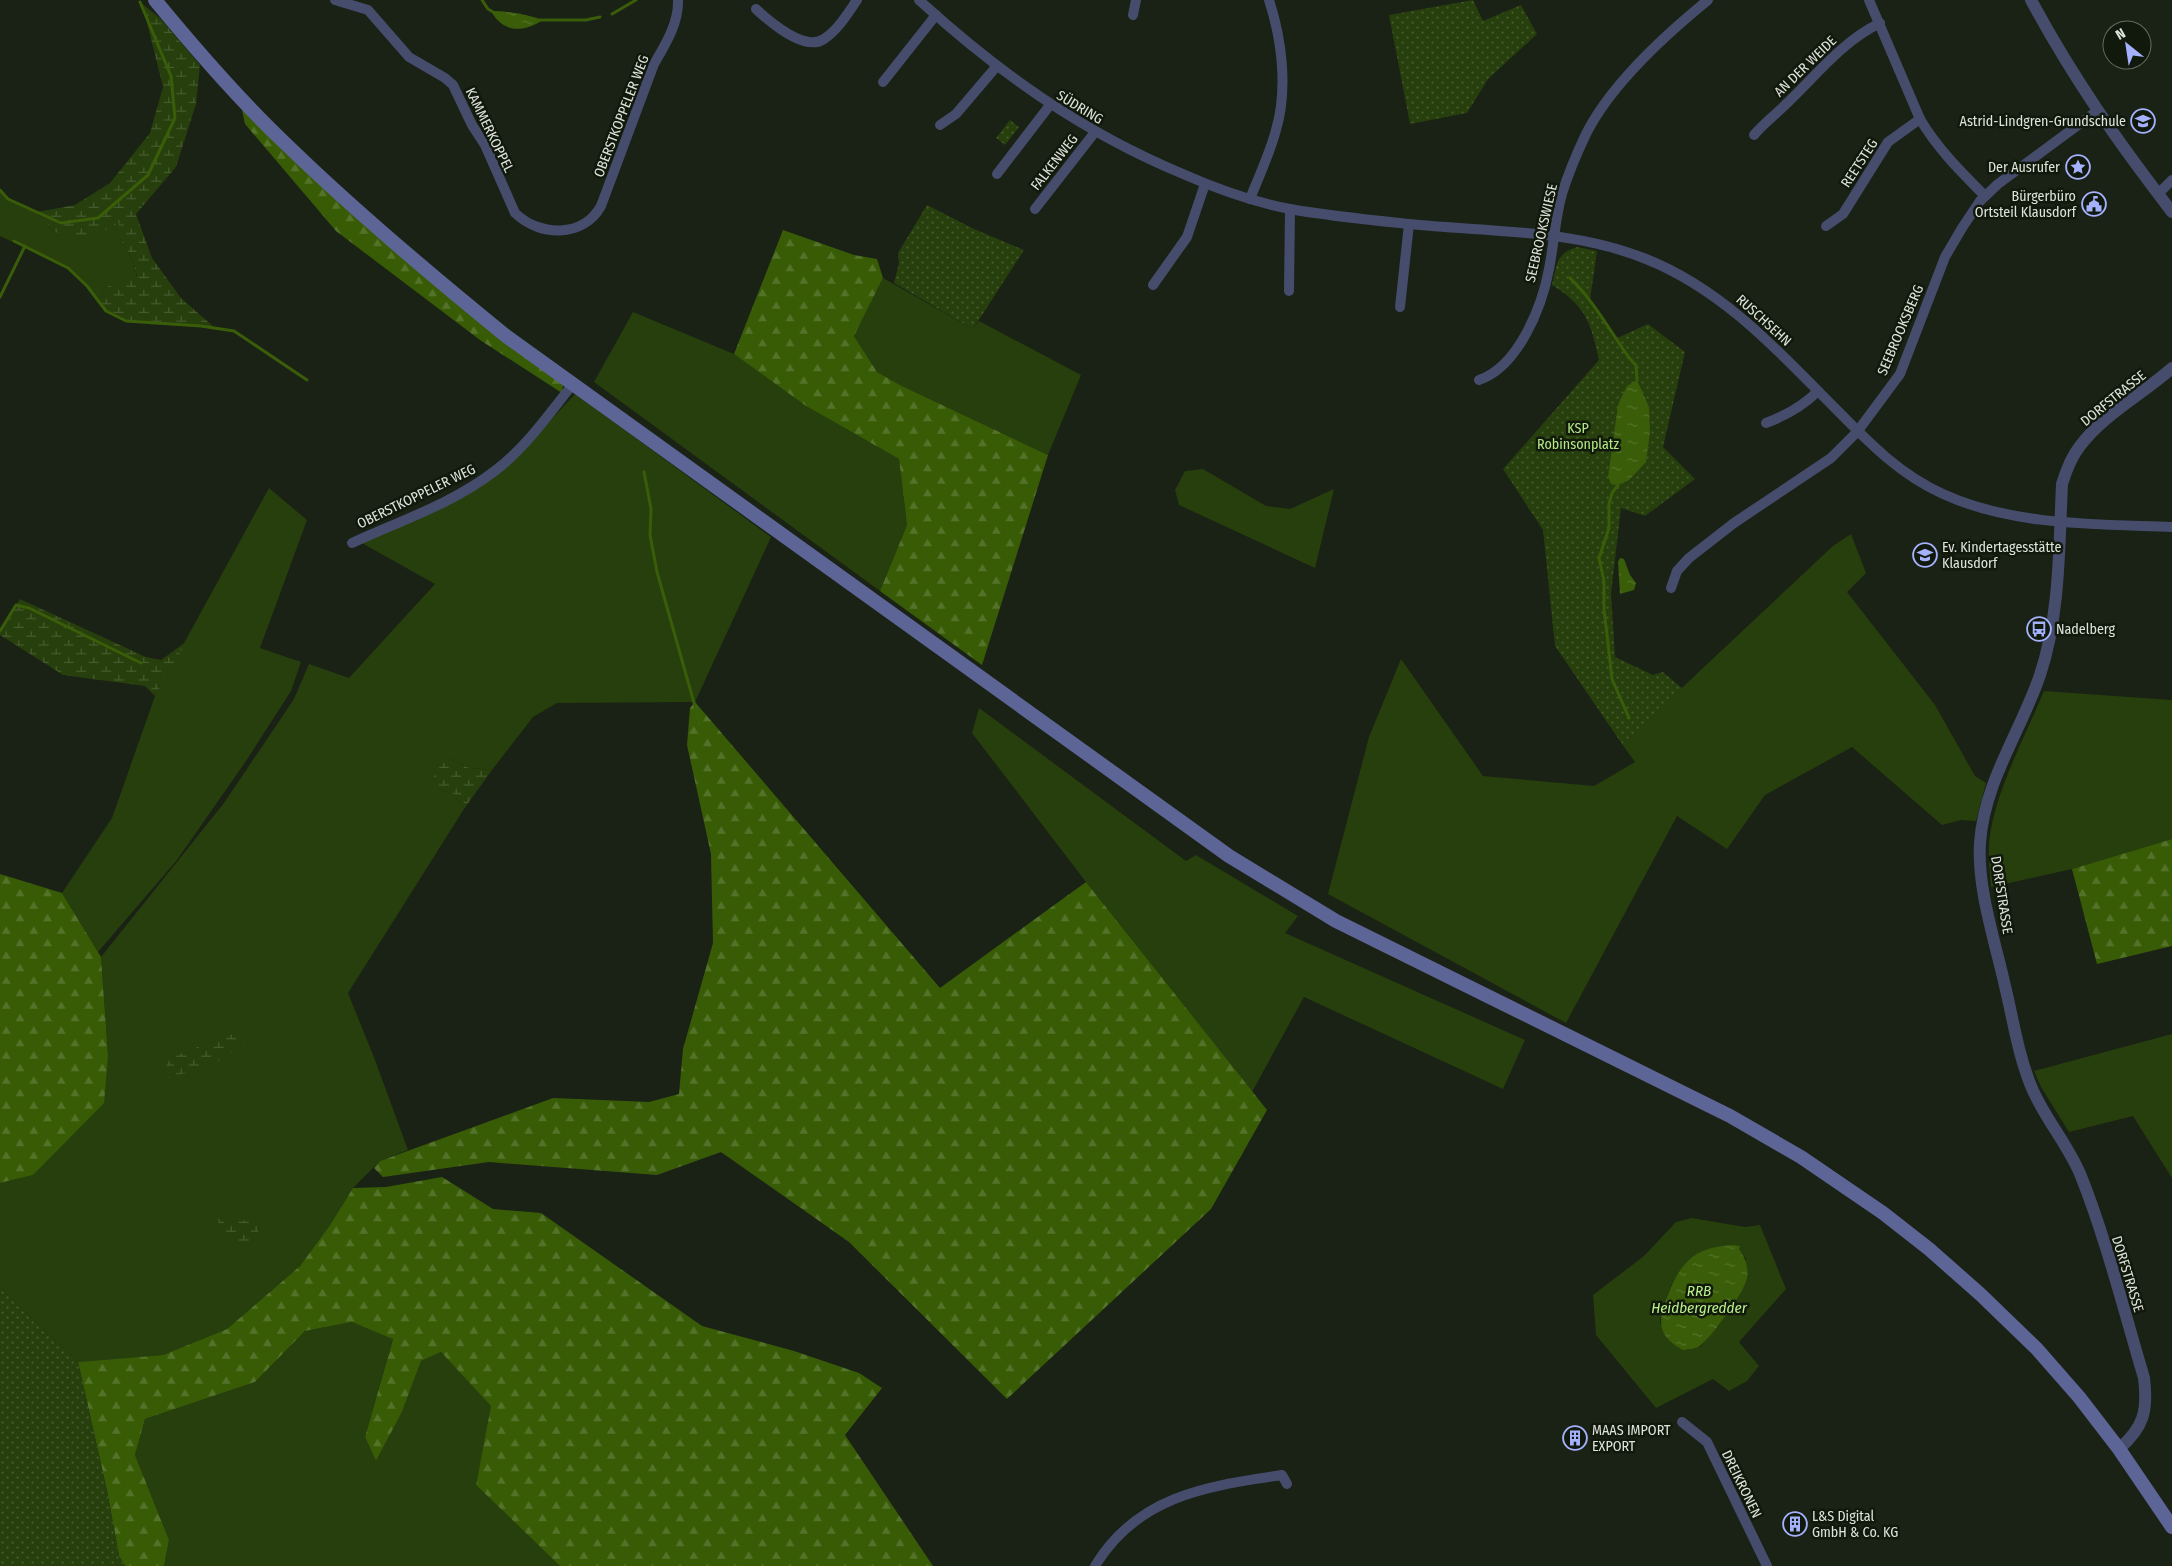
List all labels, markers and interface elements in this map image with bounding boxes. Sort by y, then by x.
north arrow [2102,20,2152,70]
text: N [2113,25,2129,44]
street label: AN DER WEIDE [1771,32,1840,100]
street label: OBERSTKOPPELER WEG [590,53,653,180]
street label: KAMMERKOPPEL [462,85,517,175]
street label: SÜDRING [1053,86,1107,128]
school or university icon: Astrid-Lindgren-Grundschule [2130,108,2156,134]
place label: Astrid-Lindgren-Grundschule [1960,113,2126,130]
street label: FALKENWEG [1027,131,1082,194]
street label: REETSTEG [1837,136,1881,191]
place icon: Der Ausrufer [2065,154,2091,180]
place label: Der Ausrufer [1988,159,2060,176]
street label: SEEBROOKSWIESE [1522,182,1561,284]
place label: Bürgerbüro Ortsteil Klausdorf [1975,188,2078,221]
public building icon: Bürgerbüro Ortsteil Klausdorf [2081,191,2107,217]
street label: SEEBROOKSBERG [1874,282,1927,378]
street label: RUSCHSEHN [1732,291,1795,350]
street label: DORFSTRASSE [2077,367,2150,430]
park label: KSP Robinsonplatz [1537,420,1619,453]
street label: OBERSTKOPPELER WEG [354,460,478,532]
place label: Ev. Kindertagesstätte Klausdorf [1942,539,2061,572]
school or university icon: Ev. Kindertagesstätte Klausdorf [1912,542,1938,568]
bus stop icon: Nadelberg [2026,616,2052,642]
place label: Nadelberg [2056,621,2116,638]
street label: DORFSTRASSE [1987,855,2016,936]
street label: DORFSTRASSE [2108,1234,2147,1315]
water label: RRB Heidbergredder [1651,1282,1748,1317]
place label: MAAS IMPORT EXPORT [1592,1422,1671,1455]
building icon: MAAS IMPORT EXPORT [1562,1425,1588,1451]
street label: DREIKRONEN [1718,1448,1765,1521]
place label: L&S Digital GmbH & Co. KG [1812,1508,1898,1541]
building icon: L&S Digital GmbH & Co. KG [1782,1511,1808,1537]

